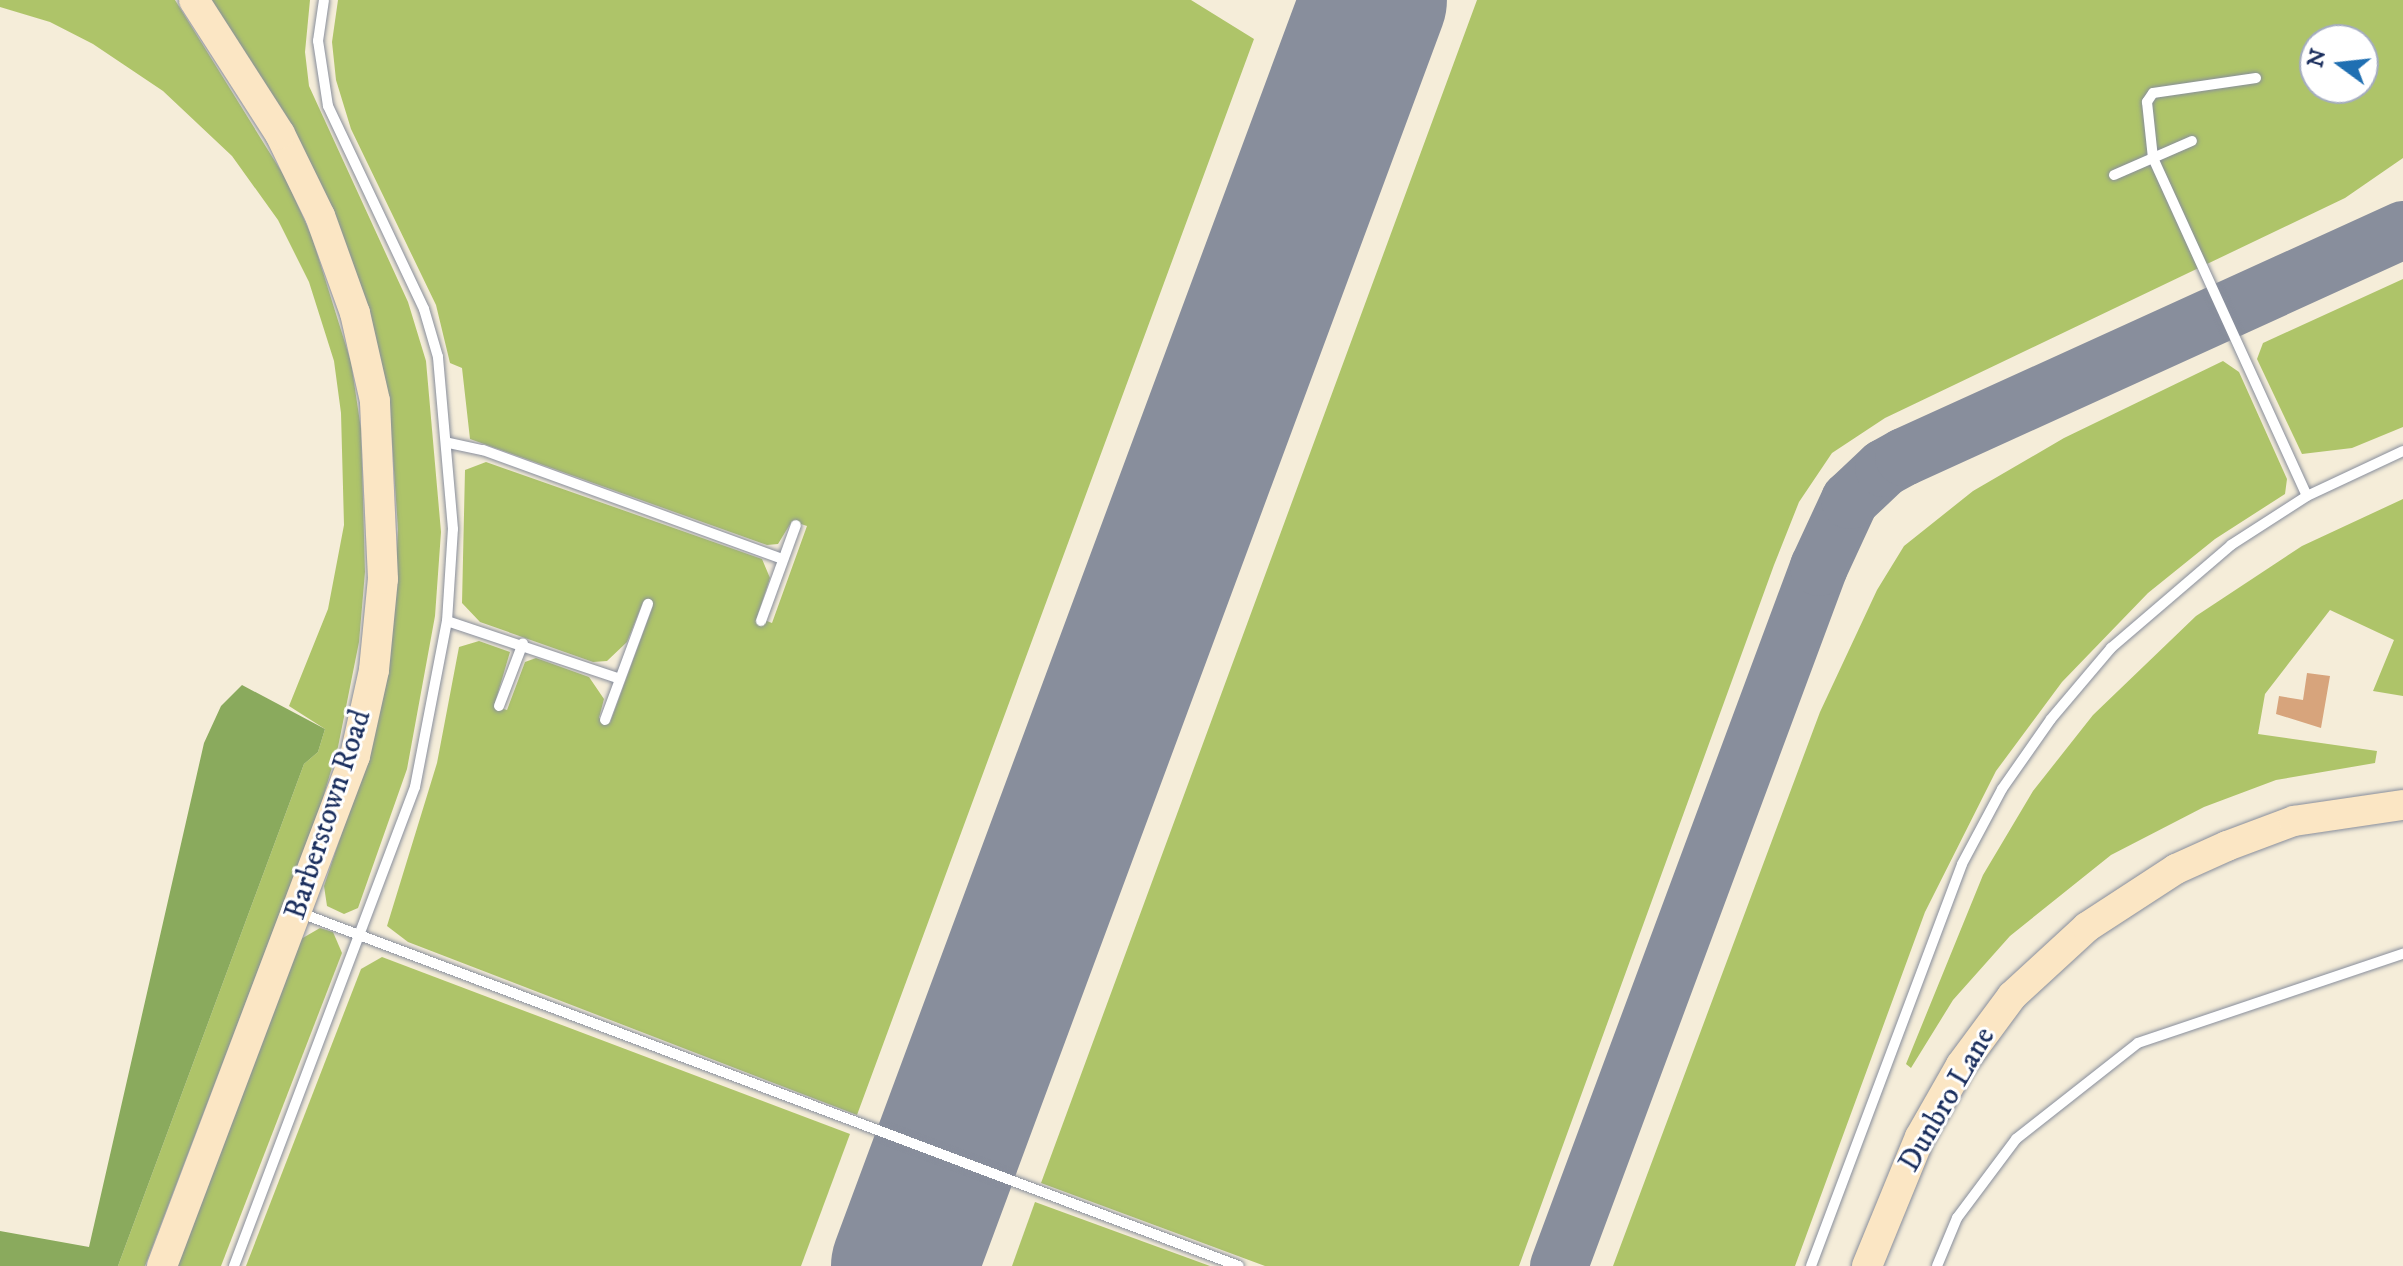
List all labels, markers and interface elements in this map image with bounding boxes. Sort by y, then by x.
north arrow [2299,24,2379,104]
text: N [2302,46,2333,70]
street label: Barberstown Road [278,706,380,924]
street label: Dunbro Lane [1892,1021,2004,1179]

